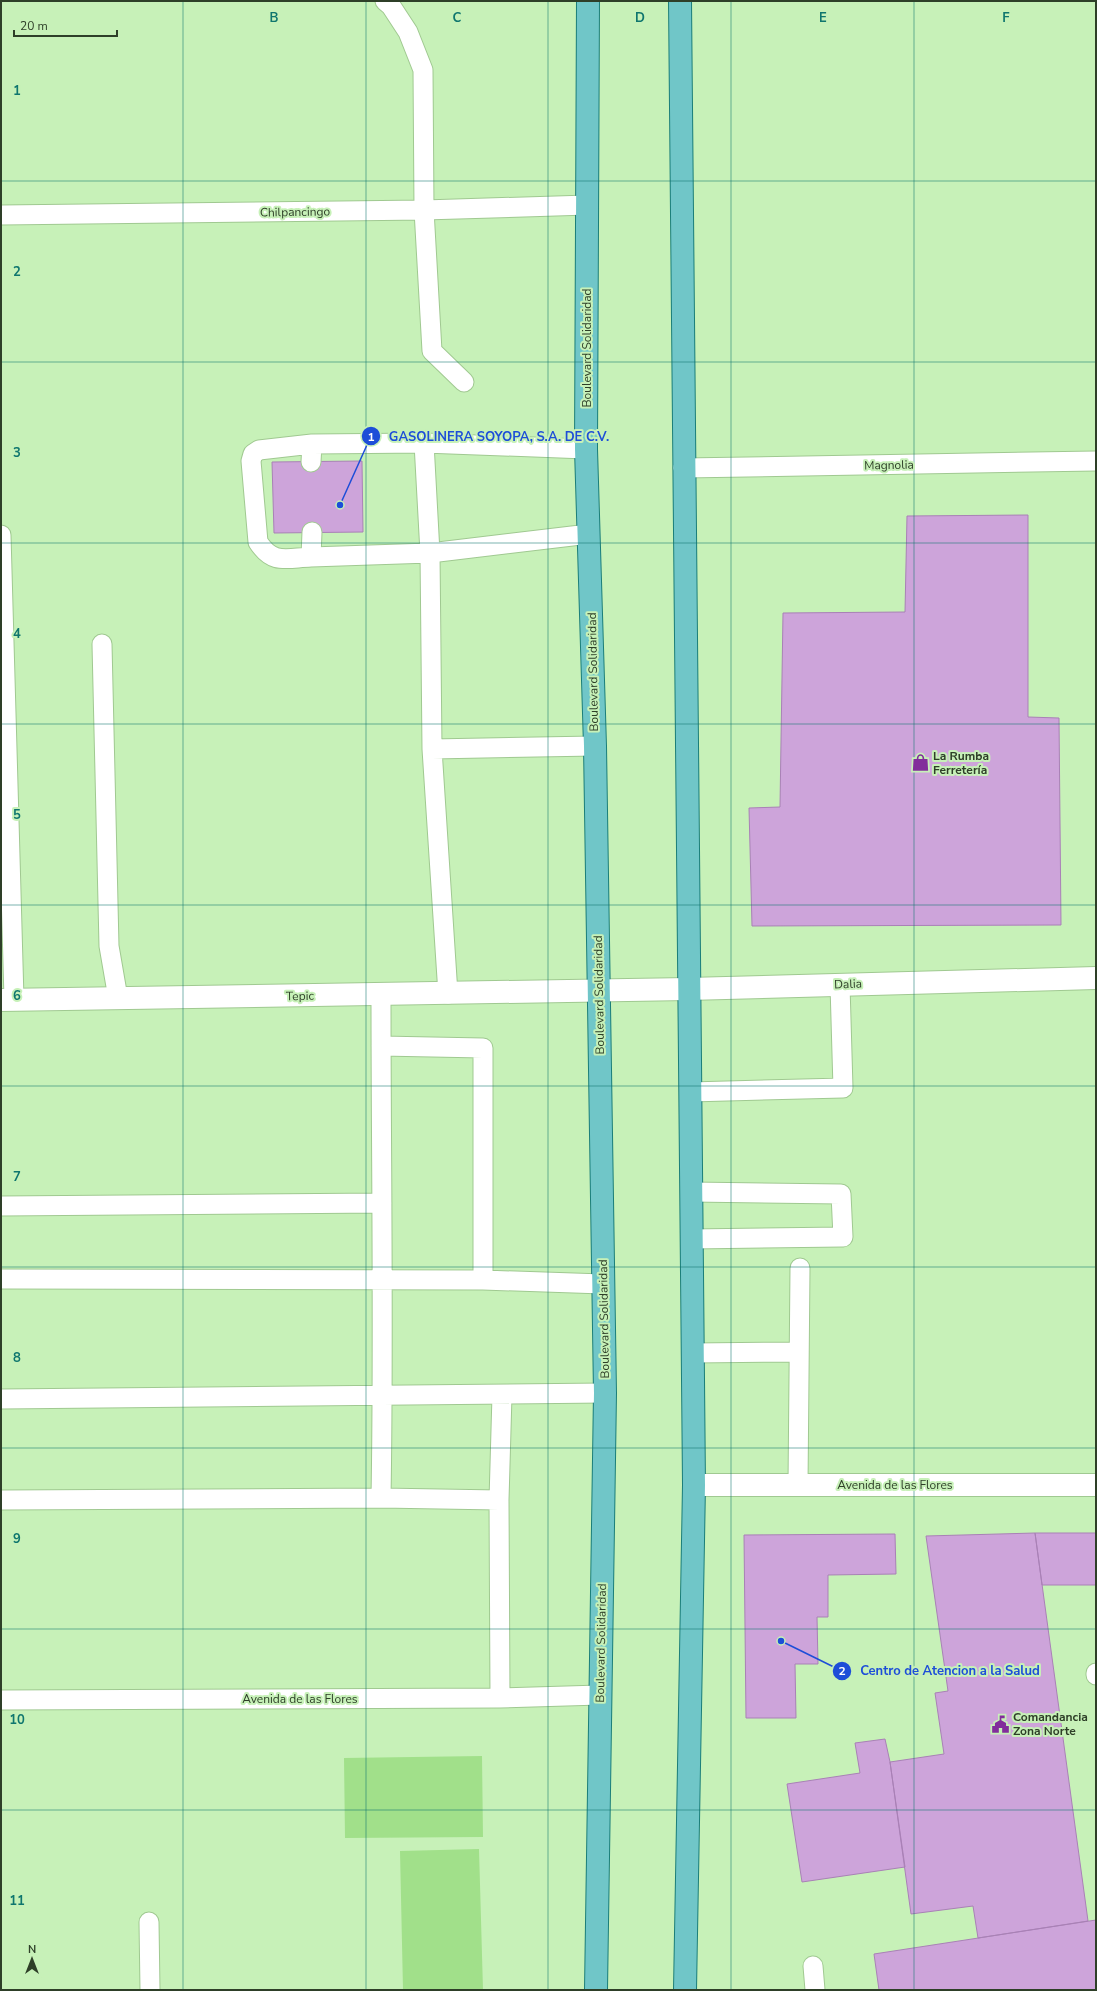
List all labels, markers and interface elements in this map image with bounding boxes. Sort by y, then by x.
text: B [270,9,279,27]
text: C [453,9,462,27]
text: D [635,9,645,27]
text: E [819,9,827,27]
text: F [1002,9,1010,27]
scale bar [14,12,117,38]
text: 20 m [20,18,48,34]
text: 1 [13,82,21,100]
street label: Chilpancingo [260,203,331,221]
text: 2 [13,263,21,281]
street label: Boulevard Solidaridad [579,288,595,408]
callout: GASOLINERA SOYOPA, S.A. DE C.V. [361,424,617,449]
text: GASOLINERA SOYOPA, S.A. DE C.V. [389,428,609,446]
text: 1 [367,429,375,445]
text: 3 [13,444,21,462]
street label: Magnolia [864,457,914,473]
street label: Boulevard Solidaridad [584,612,602,732]
text: 4 [13,625,21,643]
place label: La Rumba Ferretería [933,748,989,778]
shop icon: La Rumba Ferretería [910,753,930,773]
text: 5 [13,806,21,824]
street label: Boulevard Solidaridad [590,935,608,1055]
street label: Dalia [834,976,862,992]
text: 6 [13,987,21,1005]
street label: Tepic [286,988,315,1004]
text: 7 [13,1168,21,1186]
street label: Boulevard Solidaridad [595,1259,613,1379]
text: 8 [13,1349,21,1367]
street label: Avenida de las Flores [837,1477,953,1493]
text: 9 [13,1530,21,1548]
street label: Boulevard Solidaridad [592,1583,610,1703]
callout: Centro de Atencion a la Salud [832,1658,1048,1683]
text: Centro de Atencion a la Salud [860,1662,1040,1680]
text: 2 [838,1663,846,1679]
street label: Avenida de las Flores [242,1691,358,1707]
place label: Comandancia Zona Norte [1013,1709,1088,1739]
text: 10 [9,1711,25,1729]
public building icon: Comandancia Zona Norte [990,1714,1010,1734]
text: 11 [9,1892,25,1910]
north arrow [12,1939,52,1979]
text: N [28,1942,36,1957]

